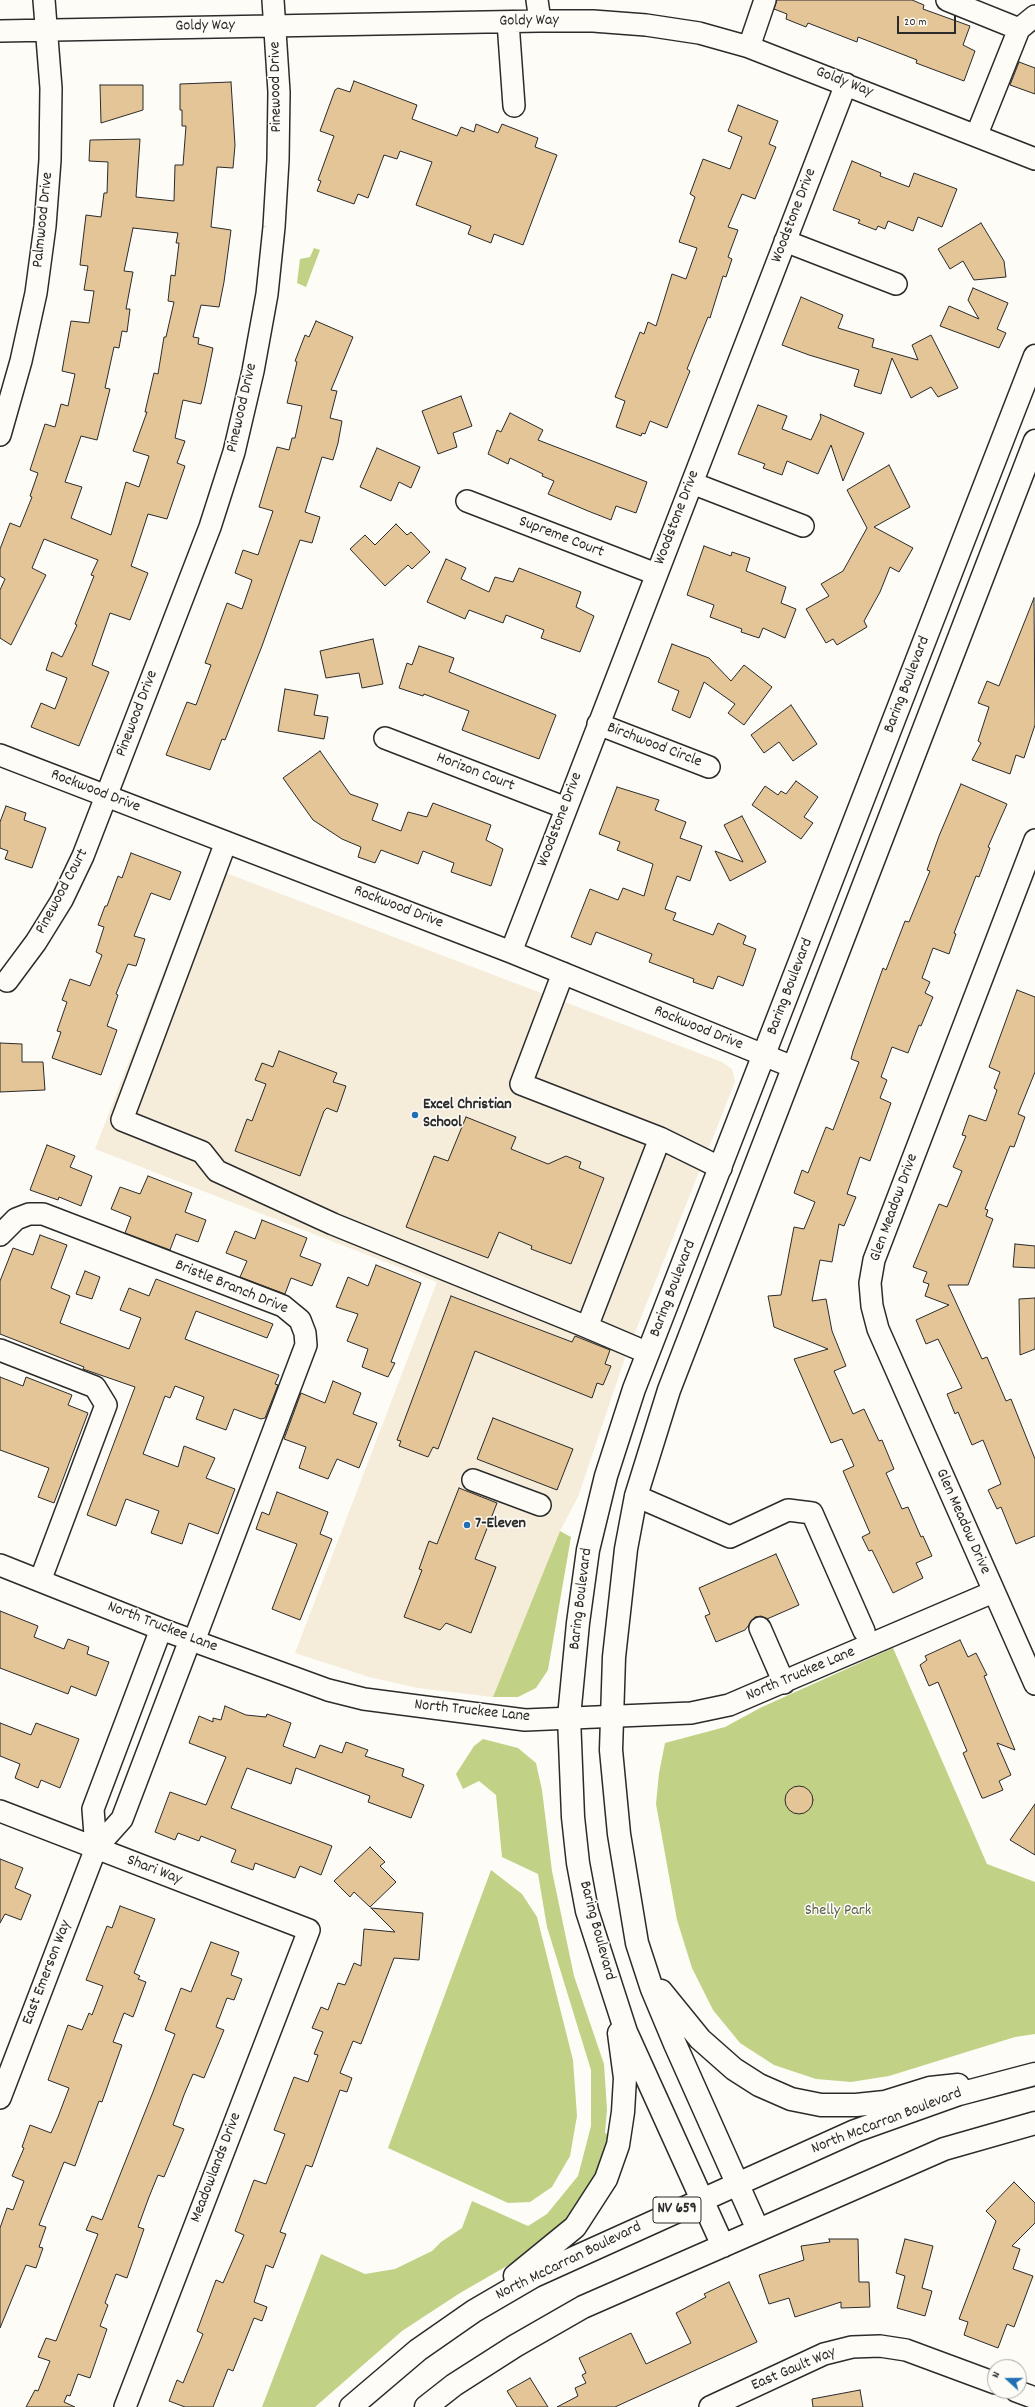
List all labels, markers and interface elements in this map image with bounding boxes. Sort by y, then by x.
scale bar [899,8,958,34]
street label: Goldy Way [499,12,559,32]
text: 20 m [904,14,927,31]
street label: Goldy Way [175,17,235,37]
street label: Pinewood Drive [267,41,287,133]
street label: Goldy Way [813,63,875,103]
street label: Woodstone Drive [768,166,822,266]
street label: Palmwood Drive [29,171,59,269]
street label: Pinewood Drive [223,361,263,455]
street label: Woodstone Drive [651,468,705,568]
street label: Supreme Court [516,513,606,563]
street label: Baring Boulevard [881,634,935,736]
street label: Pinewood Drive [113,668,163,760]
street label: Birchwood Circle [604,719,704,773]
street label: Horizon Court [433,749,517,797]
street label: Rockwood Drive [47,766,143,818]
street label: Woodstone Drive [534,770,588,870]
street label: Pinewood Court [32,846,94,938]
street label: Rockwood Drive [350,882,446,934]
street label: Baring Boulevard [764,936,818,1038]
street label: Rockwood Drive [651,1002,745,1056]
place label: Excel Christian School [423,1096,512,1134]
marker: Excel Christian School [410,1110,420,1120]
street label: Glen Meadow Drive [867,1151,923,1265]
street label: Baring Boulevard [647,1238,701,1340]
street label: Bristle Branch Drive [172,1257,290,1319]
street label: Glen Meadow Drive [930,1466,994,1578]
place label: 7-Eleven [475,1515,526,1535]
marker: 7-Eleven [462,1520,472,1530]
street label: Baring Boulevard [566,1547,598,1651]
street label: North Truckee Lane [104,1598,220,1658]
street label: North Truckee Lane [744,1643,858,1707]
street label: North Truckee Lane [413,1696,531,1728]
street label: Shari Way [124,1852,184,1890]
street label: Baring Boulevard [574,1879,618,1983]
park label: Shelly Park [805,1902,871,1922]
street label: East Emerson Way [19,1918,77,2028]
street label: North McCarran Boulevard [809,2084,965,2160]
street label: Meadowlands Drive [187,2110,247,2226]
road number: NV 659 [653,2197,701,2223]
street label: North McCarran Boulevard [493,2218,645,2306]
street label: East Gault Way [749,2344,839,2396]
north arrow [987,2359,1027,2399]
text: N [988,2370,1005,2380]

